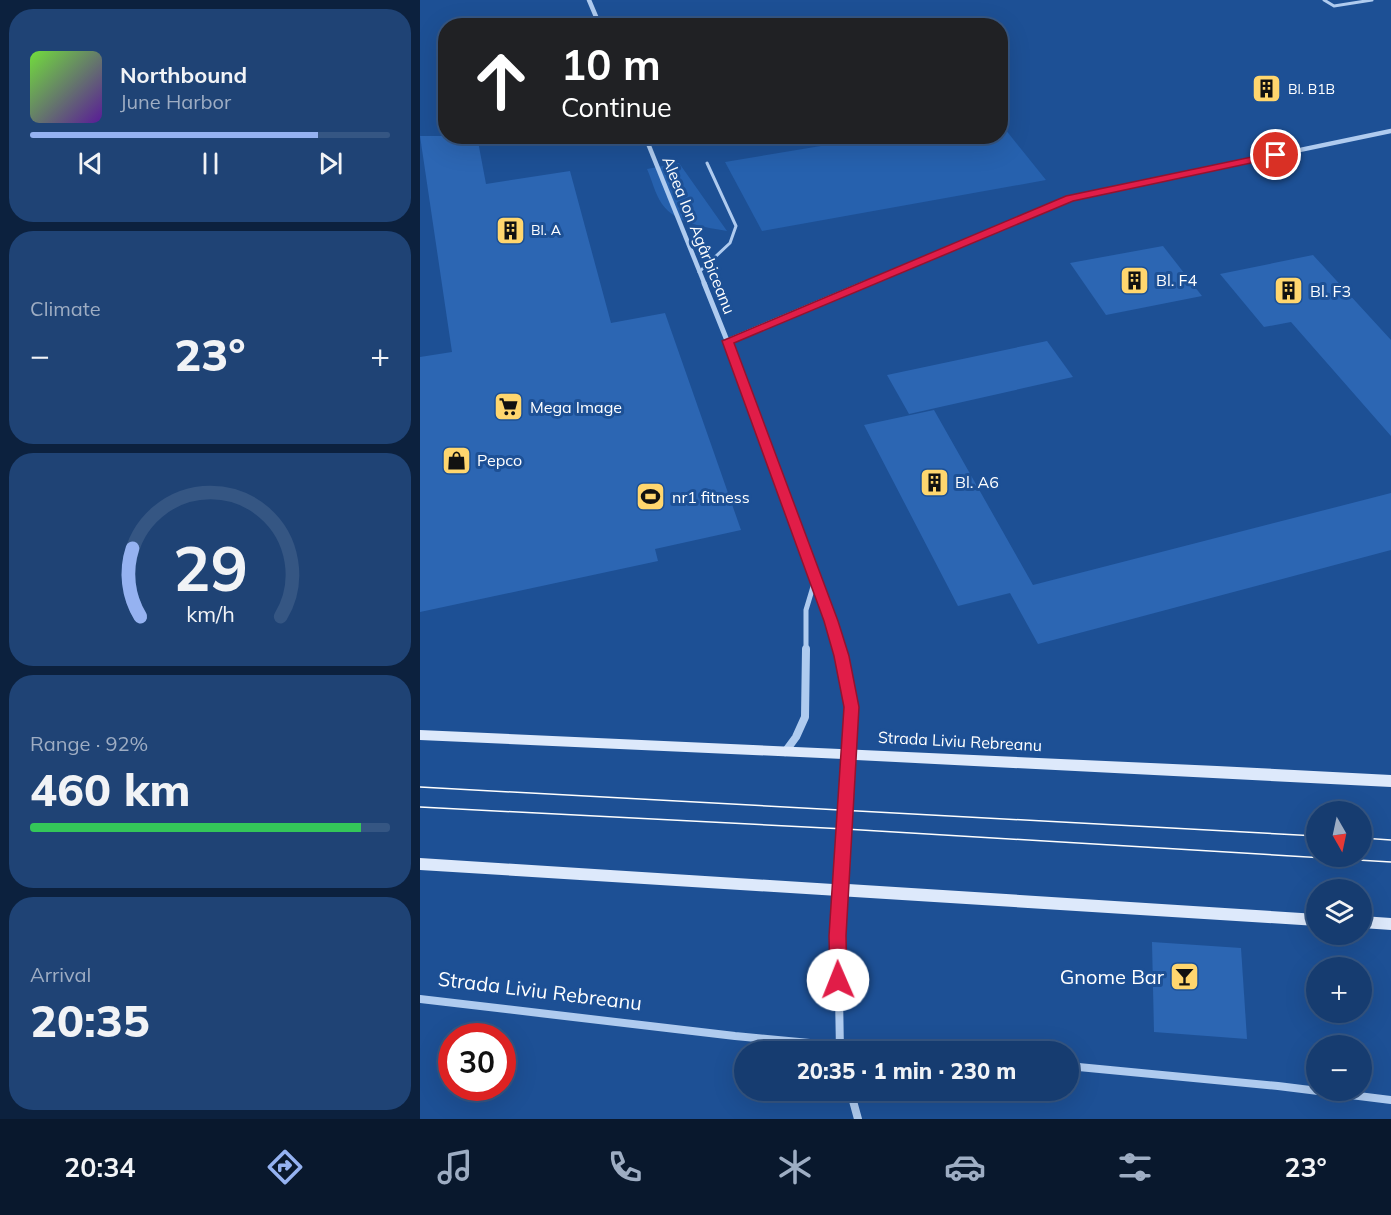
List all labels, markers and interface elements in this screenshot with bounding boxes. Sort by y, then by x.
text: 10 m [561,38,661,91]
icon: ahead [462,42,540,120]
text: Northbound [120,61,247,89]
building icon: Bl. B1B [1251,73,1283,105]
place label: Bl. B1B [1288,80,1335,98]
text: June Harbor [120,89,231,114]
text: Continue [561,90,672,124]
pin [1250,129,1301,180]
icon: arrive [1259,138,1292,171]
icon: previous [74,147,107,180]
icon: pause [194,147,227,180]
icon: next [314,147,347,180]
street label: Aleea Ion Agârbiceanu [658,153,740,317]
building icon: Bl. A [494,214,526,246]
place label: Bl. A [531,221,562,239]
building icon: Bl. F4 [1119,264,1151,296]
place label: Bl. F4 [1156,270,1198,290]
building icon: Bl. F3 [1273,275,1305,307]
place label: Bl. F3 [1310,281,1351,301]
text: Climate [30,296,101,321]
text: 23° [174,326,246,382]
text: − [30,334,50,375]
text: + [370,334,390,375]
supermarket icon: Mega Image [493,391,525,423]
place label: Mega Image [530,397,622,417]
shop icon: Pepco [440,444,472,476]
place label: Pepco [477,450,522,470]
building icon: Bl. A6 [918,466,950,498]
place label: Bl. A6 [955,472,999,492]
sports icon: nr1 fitness [635,481,667,513]
place label: nr1 fitness [672,487,750,507]
text: 29 [173,528,247,607]
text: km/h [186,600,234,627]
street label: Strada Liviu Rebreanu [877,727,1043,755]
text: Range · 92% [30,731,148,756]
text: 460 km [30,761,191,817]
north arrow [1306,801,1372,867]
map controls [1306,801,1372,1101]
button: layers [1306,879,1372,945]
position arrow [806,948,870,1012]
button: + [1306,957,1372,1023]
bar icon: Gnome Bar [1169,961,1201,993]
text: Arrival [30,962,91,987]
place label: Gnome Bar [1060,964,1165,989]
street label: Strada Liviu Rebreanu [437,966,644,1015]
text: 20:35 [30,992,150,1048]
speed limit sign: 30 [438,1023,516,1101]
button: − [1306,1035,1372,1101]
text: 20:35 · 1 min · 230 m [797,1057,1016,1085]
icon: directions [264,1146,306,1188]
icon: music [434,1146,476,1188]
icon: phone [604,1146,646,1188]
icon: climate [774,1146,816,1188]
icon: car [944,1146,986,1188]
icon: filters [1114,1146,1156,1188]
text: 20:34 [64,1150,136,1184]
text: 23° [1284,1150,1327,1184]

